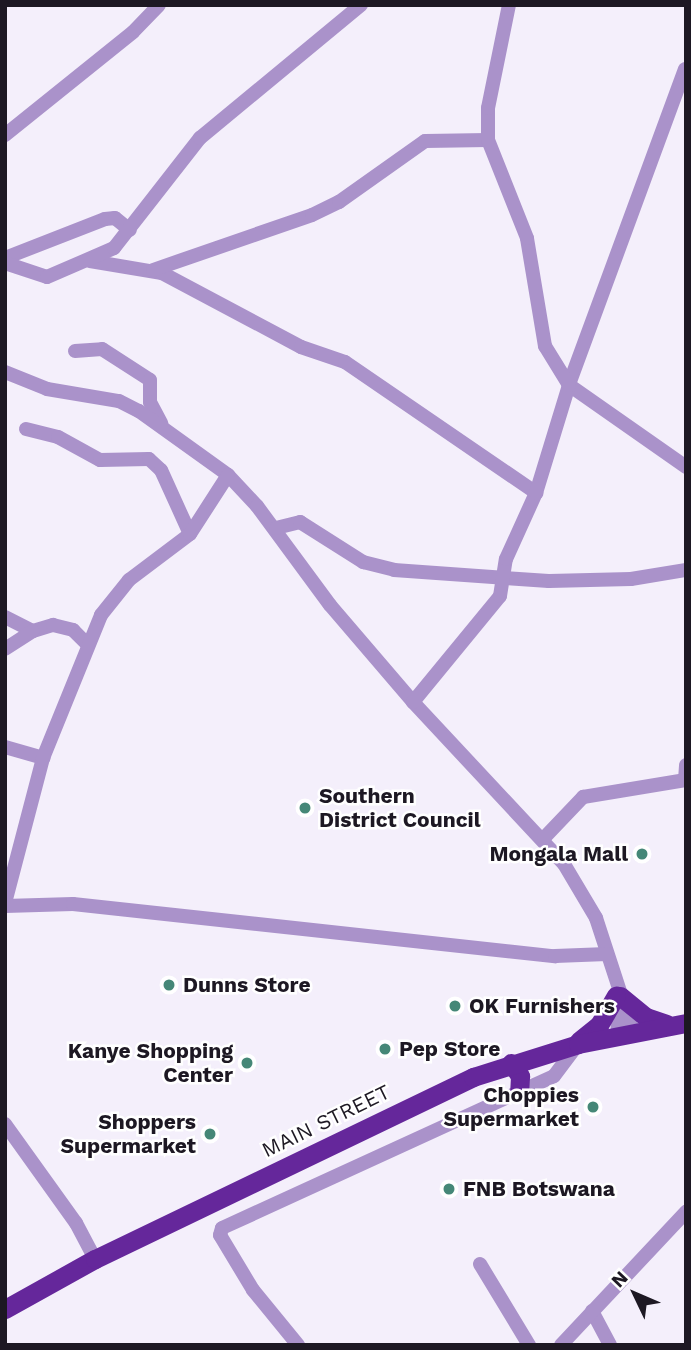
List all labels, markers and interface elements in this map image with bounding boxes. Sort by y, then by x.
place label: Southern District Council [319,783,481,833]
marker: Southern District Council [297,800,313,816]
place label: Mongala Mall [489,841,628,867]
marker: Mongala Mall [634,846,650,862]
place label: Dunns Store [183,972,311,998]
marker: Dunns Store [161,977,177,993]
place label: OK Furnishers [469,993,615,1019]
marker: OK Furnishers [447,998,463,1014]
place label: Pep Store [399,1036,500,1062]
place label: Kanye Shopping Center [68,1038,233,1088]
marker: Pep Store [377,1041,393,1057]
marker: Kanye Shopping Center [239,1055,255,1071]
street label: MAIN STREET [258,1079,394,1163]
place label: Choppies Supermarket [443,1082,579,1132]
marker: Choppies Supermarket [585,1099,601,1115]
place label: Shoppers Supermarket [60,1109,196,1159]
marker: Shoppers Supermarket [202,1126,218,1142]
place label: FNB Botswana [463,1176,615,1202]
marker: FNB Botswana [441,1181,457,1197]
north arrow [600,1259,670,1329]
text: N [606,1266,633,1292]

